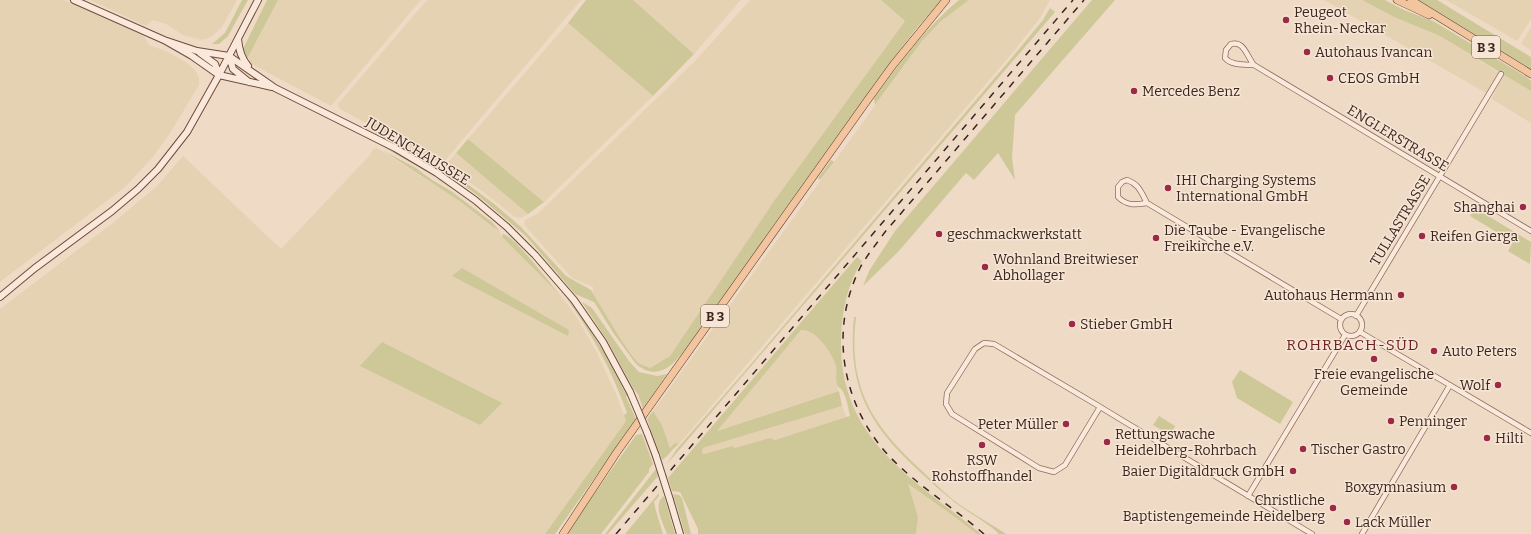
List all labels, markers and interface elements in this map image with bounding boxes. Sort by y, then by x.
place label: Peugeot Rhein-Neckar [1294,4,1386,37]
marker: Peugeot Rhein-Neckar [1281,15,1291,25]
road number: B 3 [1472,36,1500,58]
place label: Autohaus Ivancan [1315,44,1432,61]
marker: Autohaus Ivancan [1302,47,1312,57]
place label: CEOS GmbH [1338,70,1420,87]
marker: CEOS GmbH [1325,73,1335,83]
place label: Mercedes Benz [1142,83,1240,100]
marker: Mercedes Benz [1129,86,1139,96]
street label: ENGLERSTRASSE [1344,101,1452,175]
street label: JUDENCHAUSSEE [362,113,473,189]
place label: IHI Charging Systems International GmbH [1176,172,1316,205]
street label: TULLASTRASSE [1367,172,1434,269]
marker: IHI Charging Systems International GmbH [1163,183,1173,193]
place label: Shanghai [1453,199,1515,216]
marker: Shanghai [1518,202,1528,212]
place label: Die Taube - Evangelische Freikirche e.V. [1164,222,1325,255]
place label: geschmackwerkstatt [947,226,1082,243]
place label: Reifen Gierga [1430,228,1519,245]
marker: geschmackwerkstatt [934,229,944,239]
marker: Reifen Gierga [1417,231,1427,241]
marker: Die Taube - Evangelische Freikirche e.V. [1151,233,1161,243]
place label: Wohnland Breitwieser Abhollager [993,251,1138,284]
marker: Wohnland Breitwieser Abhollager [980,262,990,272]
place label: Autohaus Hermann [1264,287,1393,304]
marker: Autohaus Hermann [1396,290,1406,300]
road number: B 3 [701,305,729,327]
place label: Stieber GmbH [1080,316,1173,333]
marker: Stieber GmbH [1067,319,1077,329]
district label: ROHRBACH-SÜD [1286,336,1420,354]
place label: Auto Peters [1442,343,1517,360]
marker: Auto Peters [1429,346,1439,356]
marker: Freie evangelische Gemeinde [1369,354,1379,364]
place label: Freie evangelische Gemeinde [1314,366,1434,399]
place label: Wolf [1460,377,1491,394]
marker: Wolf [1493,380,1503,390]
place label: Penninger [1399,413,1467,430]
place label: Peter Müller [978,416,1058,433]
marker: Penninger [1386,416,1396,426]
marker: Peter Müller [1061,419,1071,429]
place label: Rettungswache Heidelberg-Rohrbach [1115,426,1257,459]
place label: Hilti [1495,430,1524,447]
marker: Hilti [1482,433,1492,443]
marker: Rettungswache Heidelberg-Rohrbach [1102,437,1112,447]
marker: RSW Rohstoffhandel [977,440,987,450]
place label: Tischer Gastro [1311,441,1405,458]
marker: Tischer Gastro [1298,444,1308,454]
place label: RSW Rohstoffhandel [932,452,1032,485]
place label: Baier Digitaldruck GmbH [1122,463,1285,480]
marker: Baier Digitaldruck GmbH [1288,466,1298,476]
place label: Boxgymnasium [1344,479,1447,496]
marker: Boxgymnasium [1449,482,1459,492]
place label: Christliche Baptistengemeinde Heidelberg [1123,492,1325,525]
marker: Christliche Baptistengemeinde Heidelberg [1328,503,1338,513]
place label: Lack Müller [1355,514,1431,531]
marker: Lack Müller [1342,517,1352,527]

